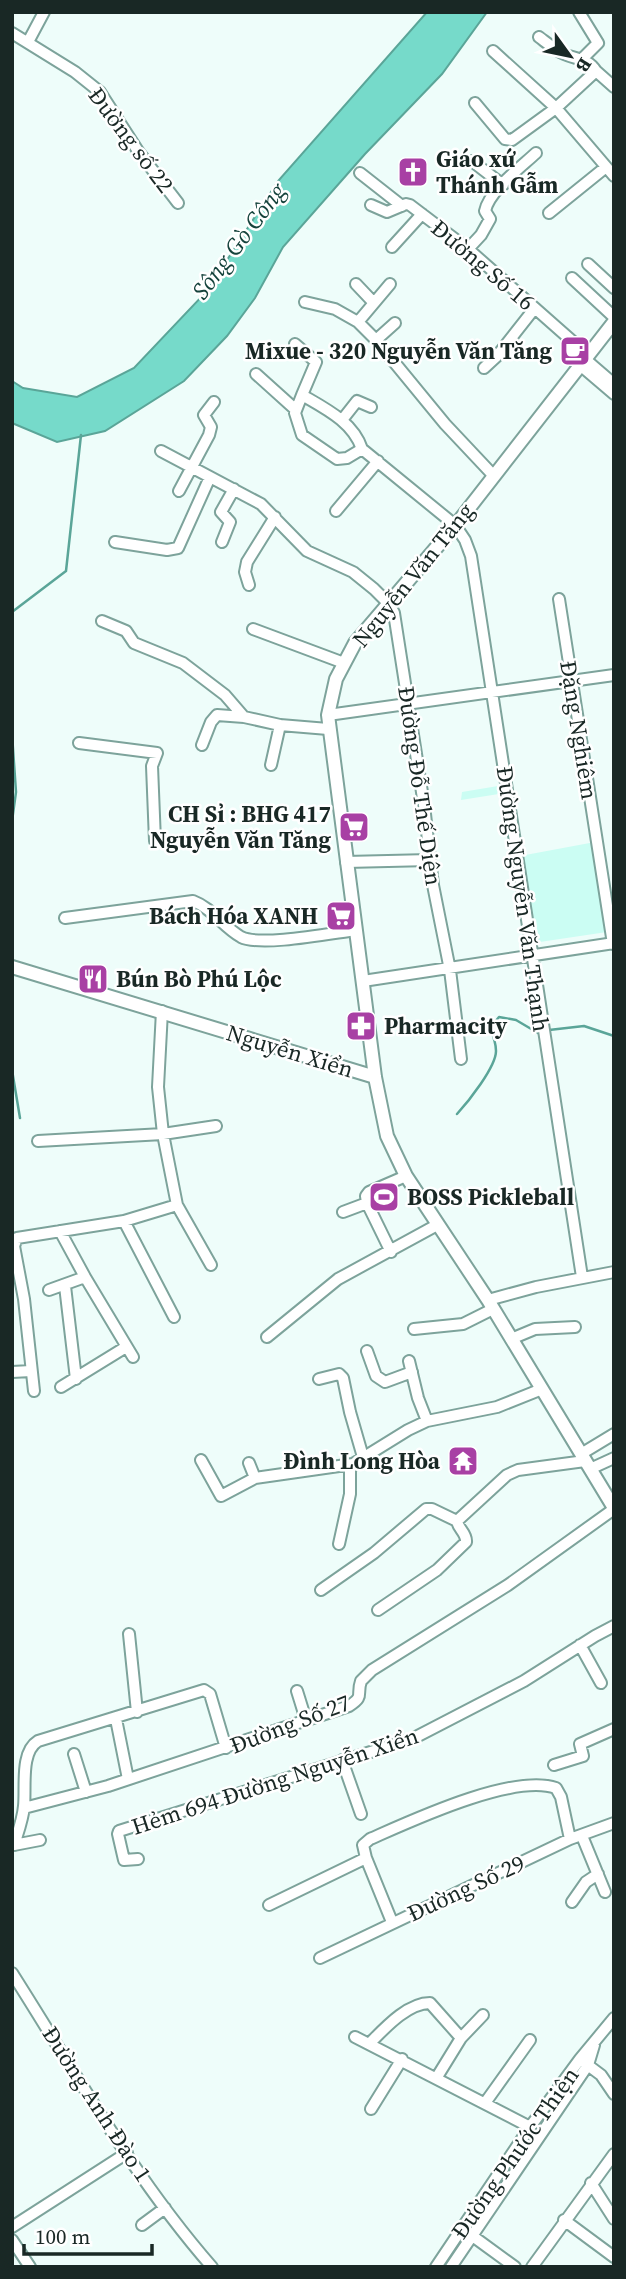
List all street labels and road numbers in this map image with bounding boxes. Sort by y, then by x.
street label: Đường số 22 [81,81,181,199]
street label: Đường Số 16 [424,212,542,318]
street label: Nguyễn Văn Tăng [345,496,481,654]
street label: Đặng Nghiêm [552,658,606,802]
street label: Đường Đỗ Thế Diện [390,684,450,888]
street label: Đường Nguyễn Văn Thạnh [489,764,557,1034]
street label: Nguyễn Xiển [223,1017,357,1085]
street label: Đường Số 27 [225,1686,355,1762]
street label: Hẻm 694 Đường Nguyễn Xiển [127,1719,423,1843]
street label: Đường Số 29 [402,1847,530,1929]
street label: Đường Anh Đào 1 [35,2020,159,2188]
street label: Đường Phước Thiện [444,2061,586,2245]

